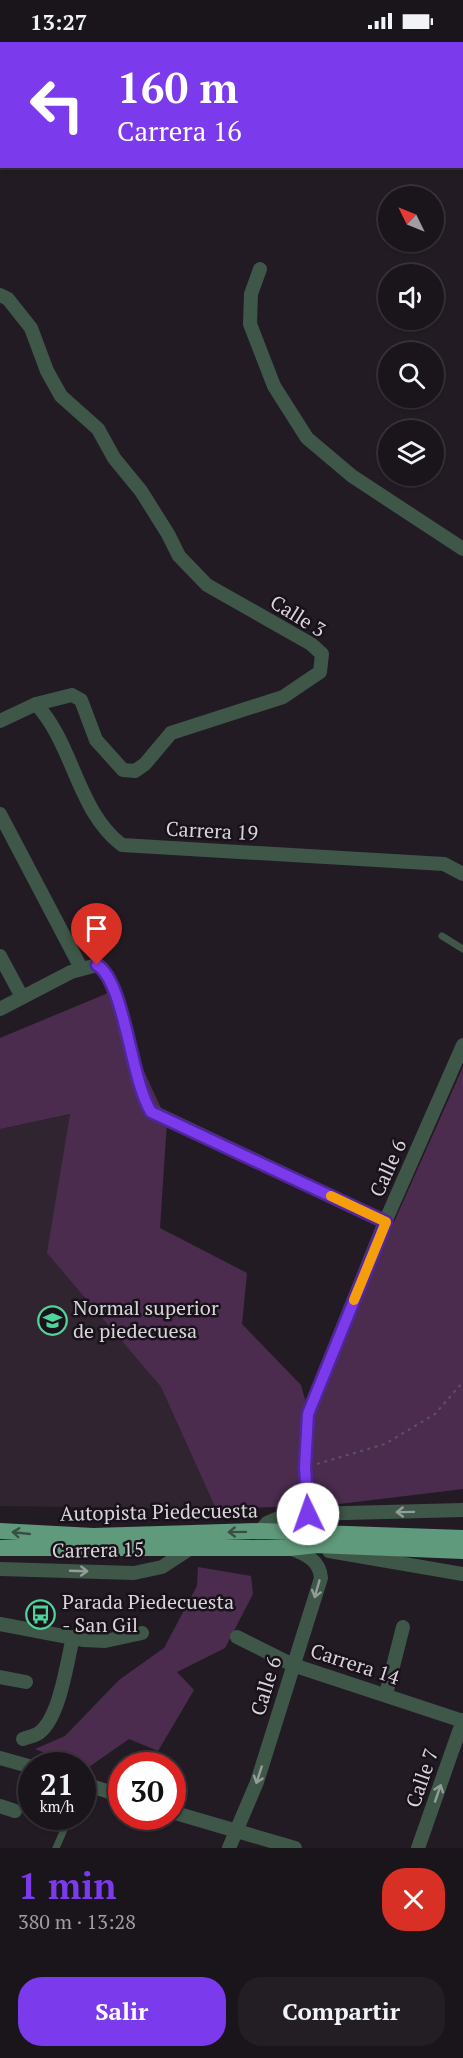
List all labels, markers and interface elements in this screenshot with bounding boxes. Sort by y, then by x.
text: 13:27 [30,7,87,36]
text: 160 m [117,59,238,115]
icon: left [18,66,96,144]
text: Carrera 16 [117,113,242,149]
north arrow [378,186,444,252]
map controls [378,186,444,486]
button: sound [378,264,444,330]
button: search [378,342,444,408]
button: layers [378,420,444,486]
street label: Calle 3 [265,588,331,643]
street label: Carrera 19 [165,815,259,846]
pin [71,903,122,965]
icon: arrive [80,912,113,945]
street label: Calle 6 [363,1134,412,1201]
place label: Normal superior de piedecuesa [73,1294,219,1344]
school or university icon: Normal superior de piedecuesa [36,1304,68,1336]
position arrow [276,1482,340,1546]
street label: Autopista Piedecuesta [60,1496,258,1527]
one-way arrow [395,1506,415,1518]
one-way arrow [227,1526,247,1538]
one-way arrow [11,1527,31,1538]
street label: Carrera 15 [52,1535,144,1564]
one-way arrow [69,1565,89,1577]
one-way arrow [311,1580,322,1599]
place label: Parada Piedecuesta - San Gil [62,1588,234,1638]
bus stop icon: Parada Piedecuesta - San Gil [25,1598,57,1630]
street label: Carrera 14 [307,1636,404,1691]
street label: Calle 6 [244,1653,287,1719]
street label: Calle 7 [399,1745,444,1811]
speed limit sign: 30 [108,1752,186,1830]
text: 21 [40,1764,74,1804]
one-way arrow [252,1765,263,1784]
one-way arrow [433,1784,444,1803]
text: km/h [40,1796,74,1816]
text: 1 min [18,1862,116,1909]
button: close [382,1868,445,1931]
text: 380 m · 13:28 [18,1908,136,1935]
button: Salir [18,1977,226,2046]
button: Compartir [238,1977,445,2046]

